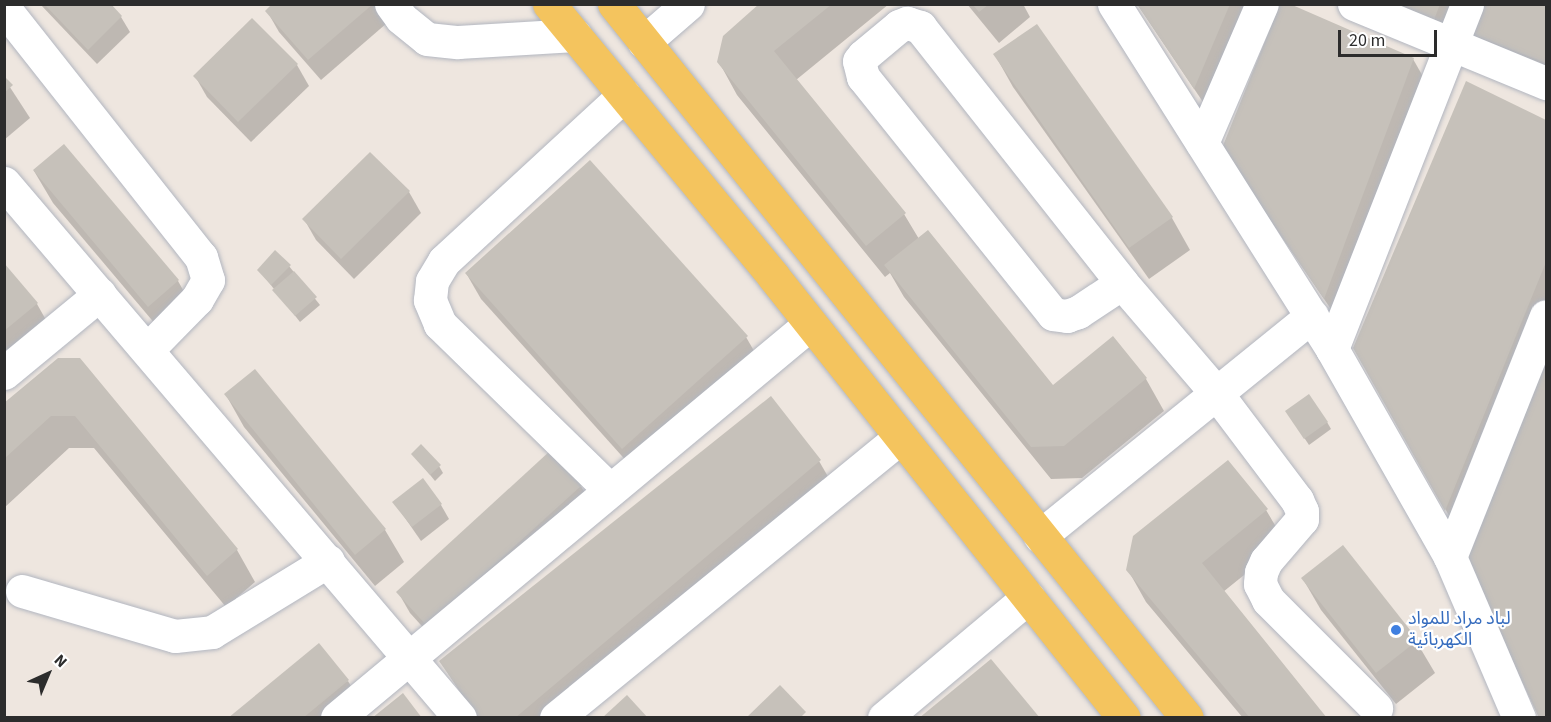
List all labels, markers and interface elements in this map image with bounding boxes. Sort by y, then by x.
scale bar [1341,18,1440,56]
text: 20 m [1349,28,1385,53]
place label: لباد مراد للمواد الكهربائية [1408,609,1511,652]
marker: لباد مراد للمواد الكهربائية [1389,623,1403,637]
north arrow [18,644,78,704]
text: N [49,649,72,673]

